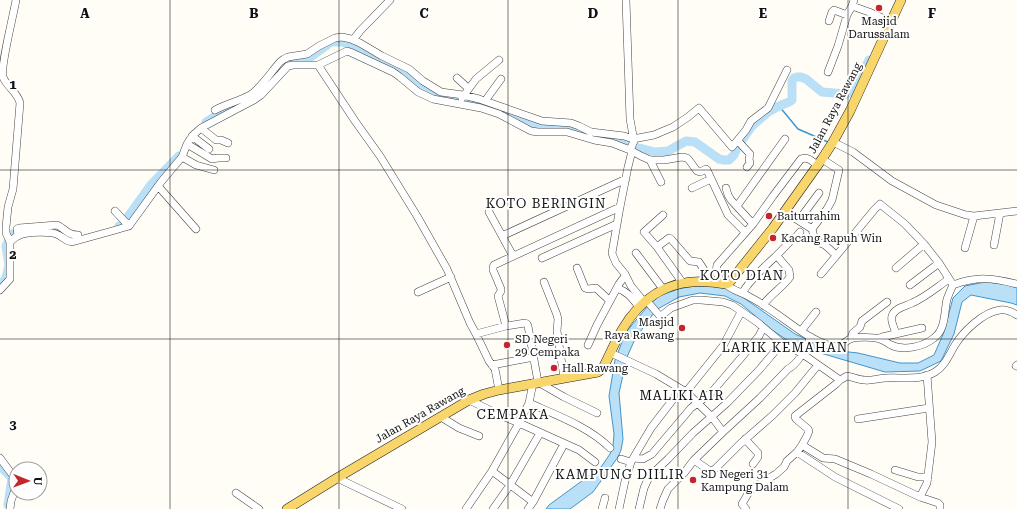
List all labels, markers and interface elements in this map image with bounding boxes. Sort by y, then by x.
marker: Masjid Darussalam [874,3,884,13]
text: A [80,6,90,21]
text: B [249,6,259,21]
text: C [419,6,429,21]
text: D [588,6,598,21]
text: E [759,6,767,21]
text: F [928,6,936,21]
place label: Masjid Darussalam [848,15,910,41]
street label: Jalan Raya Rawang [806,60,865,156]
text: 1 [9,77,17,92]
district label: KOTO BERINGIN [486,196,606,211]
place label: Baiturrahim [777,210,840,223]
marker: Baiturrahim [764,211,774,221]
place label: Kacang Rapuh Win [781,232,882,245]
marker: Kacang Rapuh Win [768,233,778,243]
text: 2 [9,247,17,262]
district label: KOTO DIAN [700,268,784,283]
place label: Masjid Raya Rawang [604,316,675,342]
marker: Masjid Raya Rawang [677,323,687,333]
place label: SD Negeri 29 Cempaka [515,333,580,359]
marker: SD Negeri 29 Cempaka [502,340,512,350]
district label: LARIK KEMAHAN [722,340,848,355]
place label: Hall Rawang [562,362,629,375]
marker: Hall Rawang [549,363,559,373]
street label: Jalan Raya Rawang [373,384,468,446]
district label: MALIKI AIR [639,388,725,403]
district label: CEMPAKA [477,407,549,422]
text: 3 [9,417,17,432]
north arrow [8,461,48,501]
district label: KAMPUNG DIILIR [555,467,685,482]
place label: SD Negeri 31 Kampung Dalam [701,468,789,494]
marker: SD Negeri 31 Kampung Dalam [688,475,698,485]
text: U [31,477,44,486]

